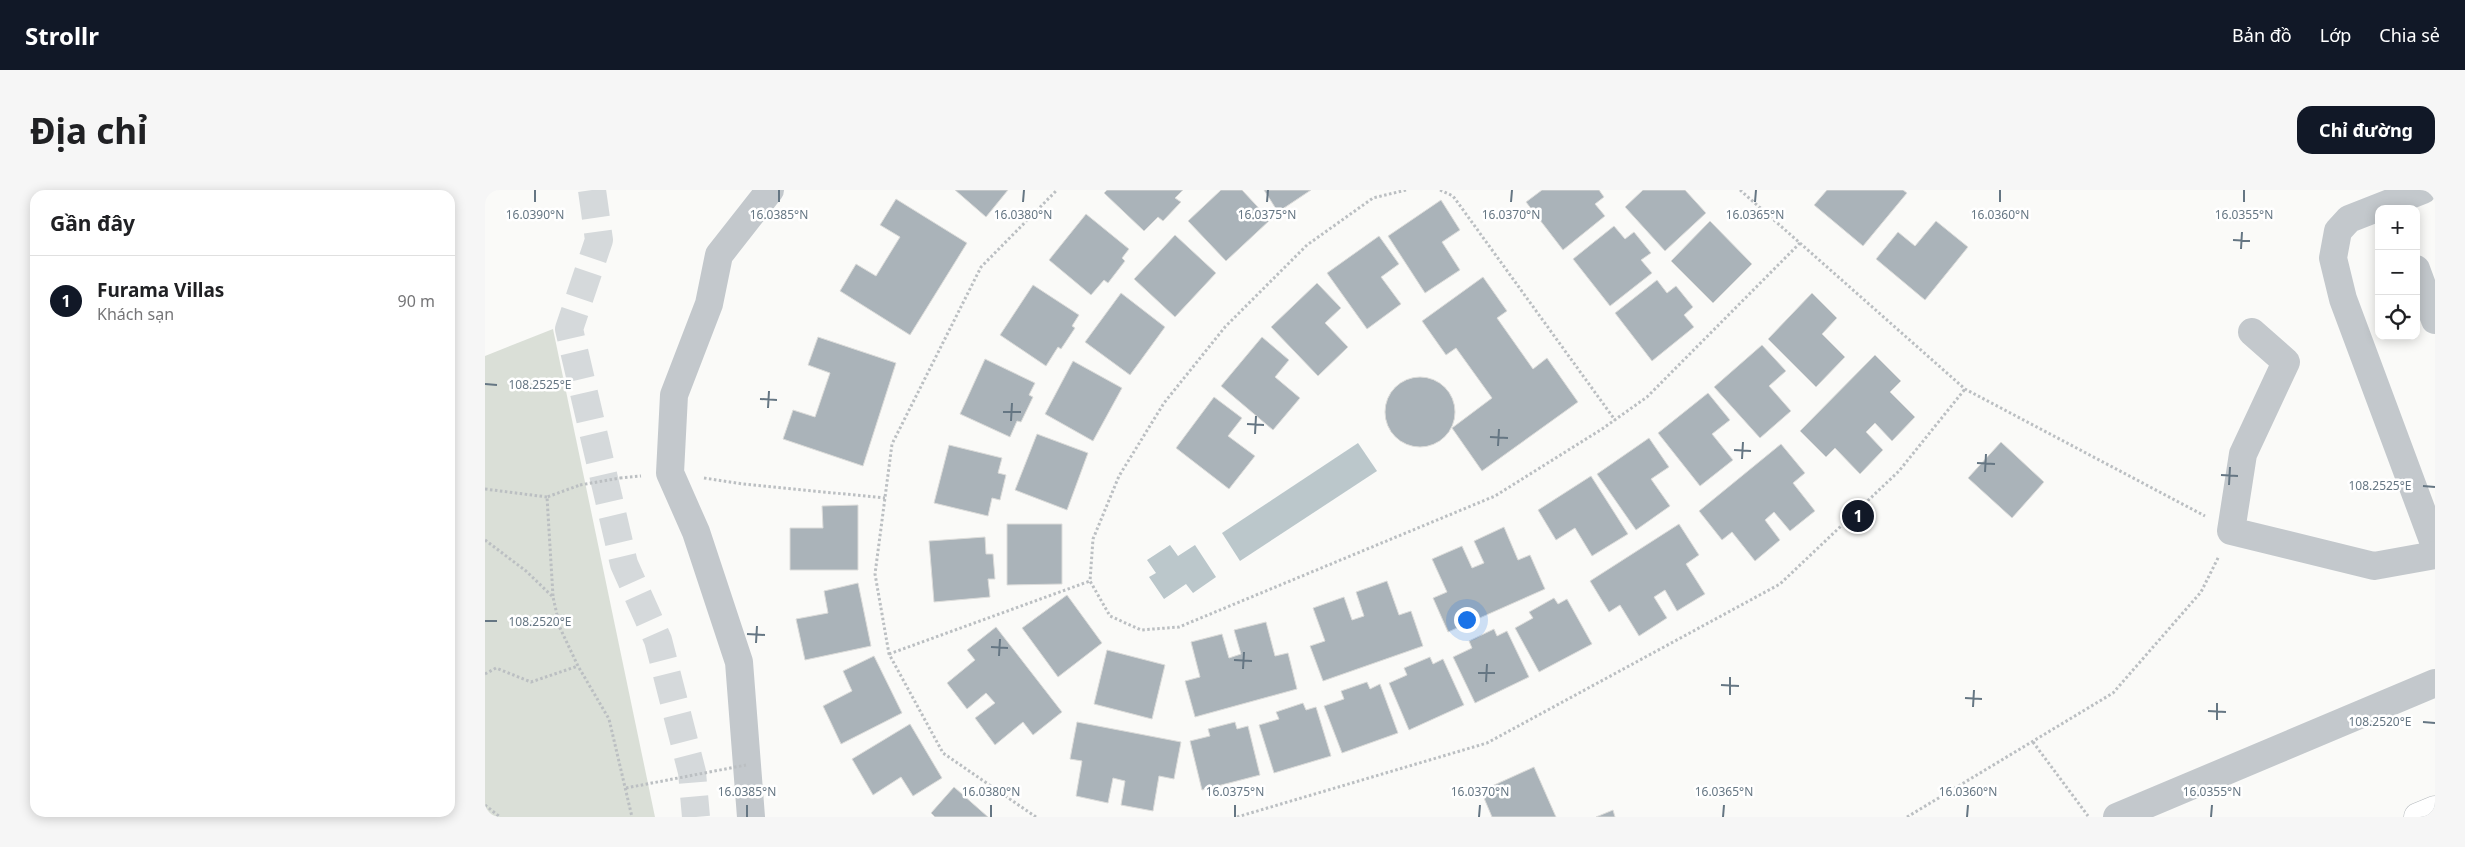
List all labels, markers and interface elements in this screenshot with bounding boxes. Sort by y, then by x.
text: Strollr [25,19,99,52]
text: Bản đồ [2232,23,2292,47]
text: Lớp [2320,23,2351,47]
text: Chia sẻ [2379,23,2440,47]
button: Chỉ đường [2297,106,2435,154]
text: Địa chỉ [30,107,147,154]
map controls [2375,205,2420,340]
button: + [2375,205,2420,250]
text: 16.0390°N [506,206,564,223]
text: 16.0385°N [750,206,808,223]
text: 16.0380°N [994,206,1052,223]
text: 16.0375°N [1238,206,1296,223]
text: 16.0370°N [1482,206,1540,223]
text: 16.0365°N [1726,206,1784,223]
text: 16.0360°N [1971,206,2029,223]
text: 16.0355°N [2215,206,2273,223]
text: Gần đây [50,209,135,237]
button: − [2375,250,2420,295]
text: Furama Villas [97,277,224,303]
text: 1 [61,290,71,312]
text: 90 m [398,290,435,312]
button: locate [2375,295,2420,340]
text: Khách sạn [97,303,174,325]
text: 108.2525°E [508,376,572,393]
text: 108.2525°E [2348,477,2412,494]
pin: 1 [1842,497,1874,535]
your location [1454,607,1480,633]
text: 108.2520°E [508,613,572,630]
text: 108.2520°E [2348,713,2412,730]
text: 16.0385°N [718,783,776,800]
text: 16.0380°N [962,783,1020,800]
text: 16.0375°N [1206,783,1264,800]
text: 16.0370°N [1451,783,1509,800]
text: 16.0365°N [1695,783,1753,800]
text: 16.0360°N [1939,783,1997,800]
text: 16.0355°N [2183,783,2241,800]

